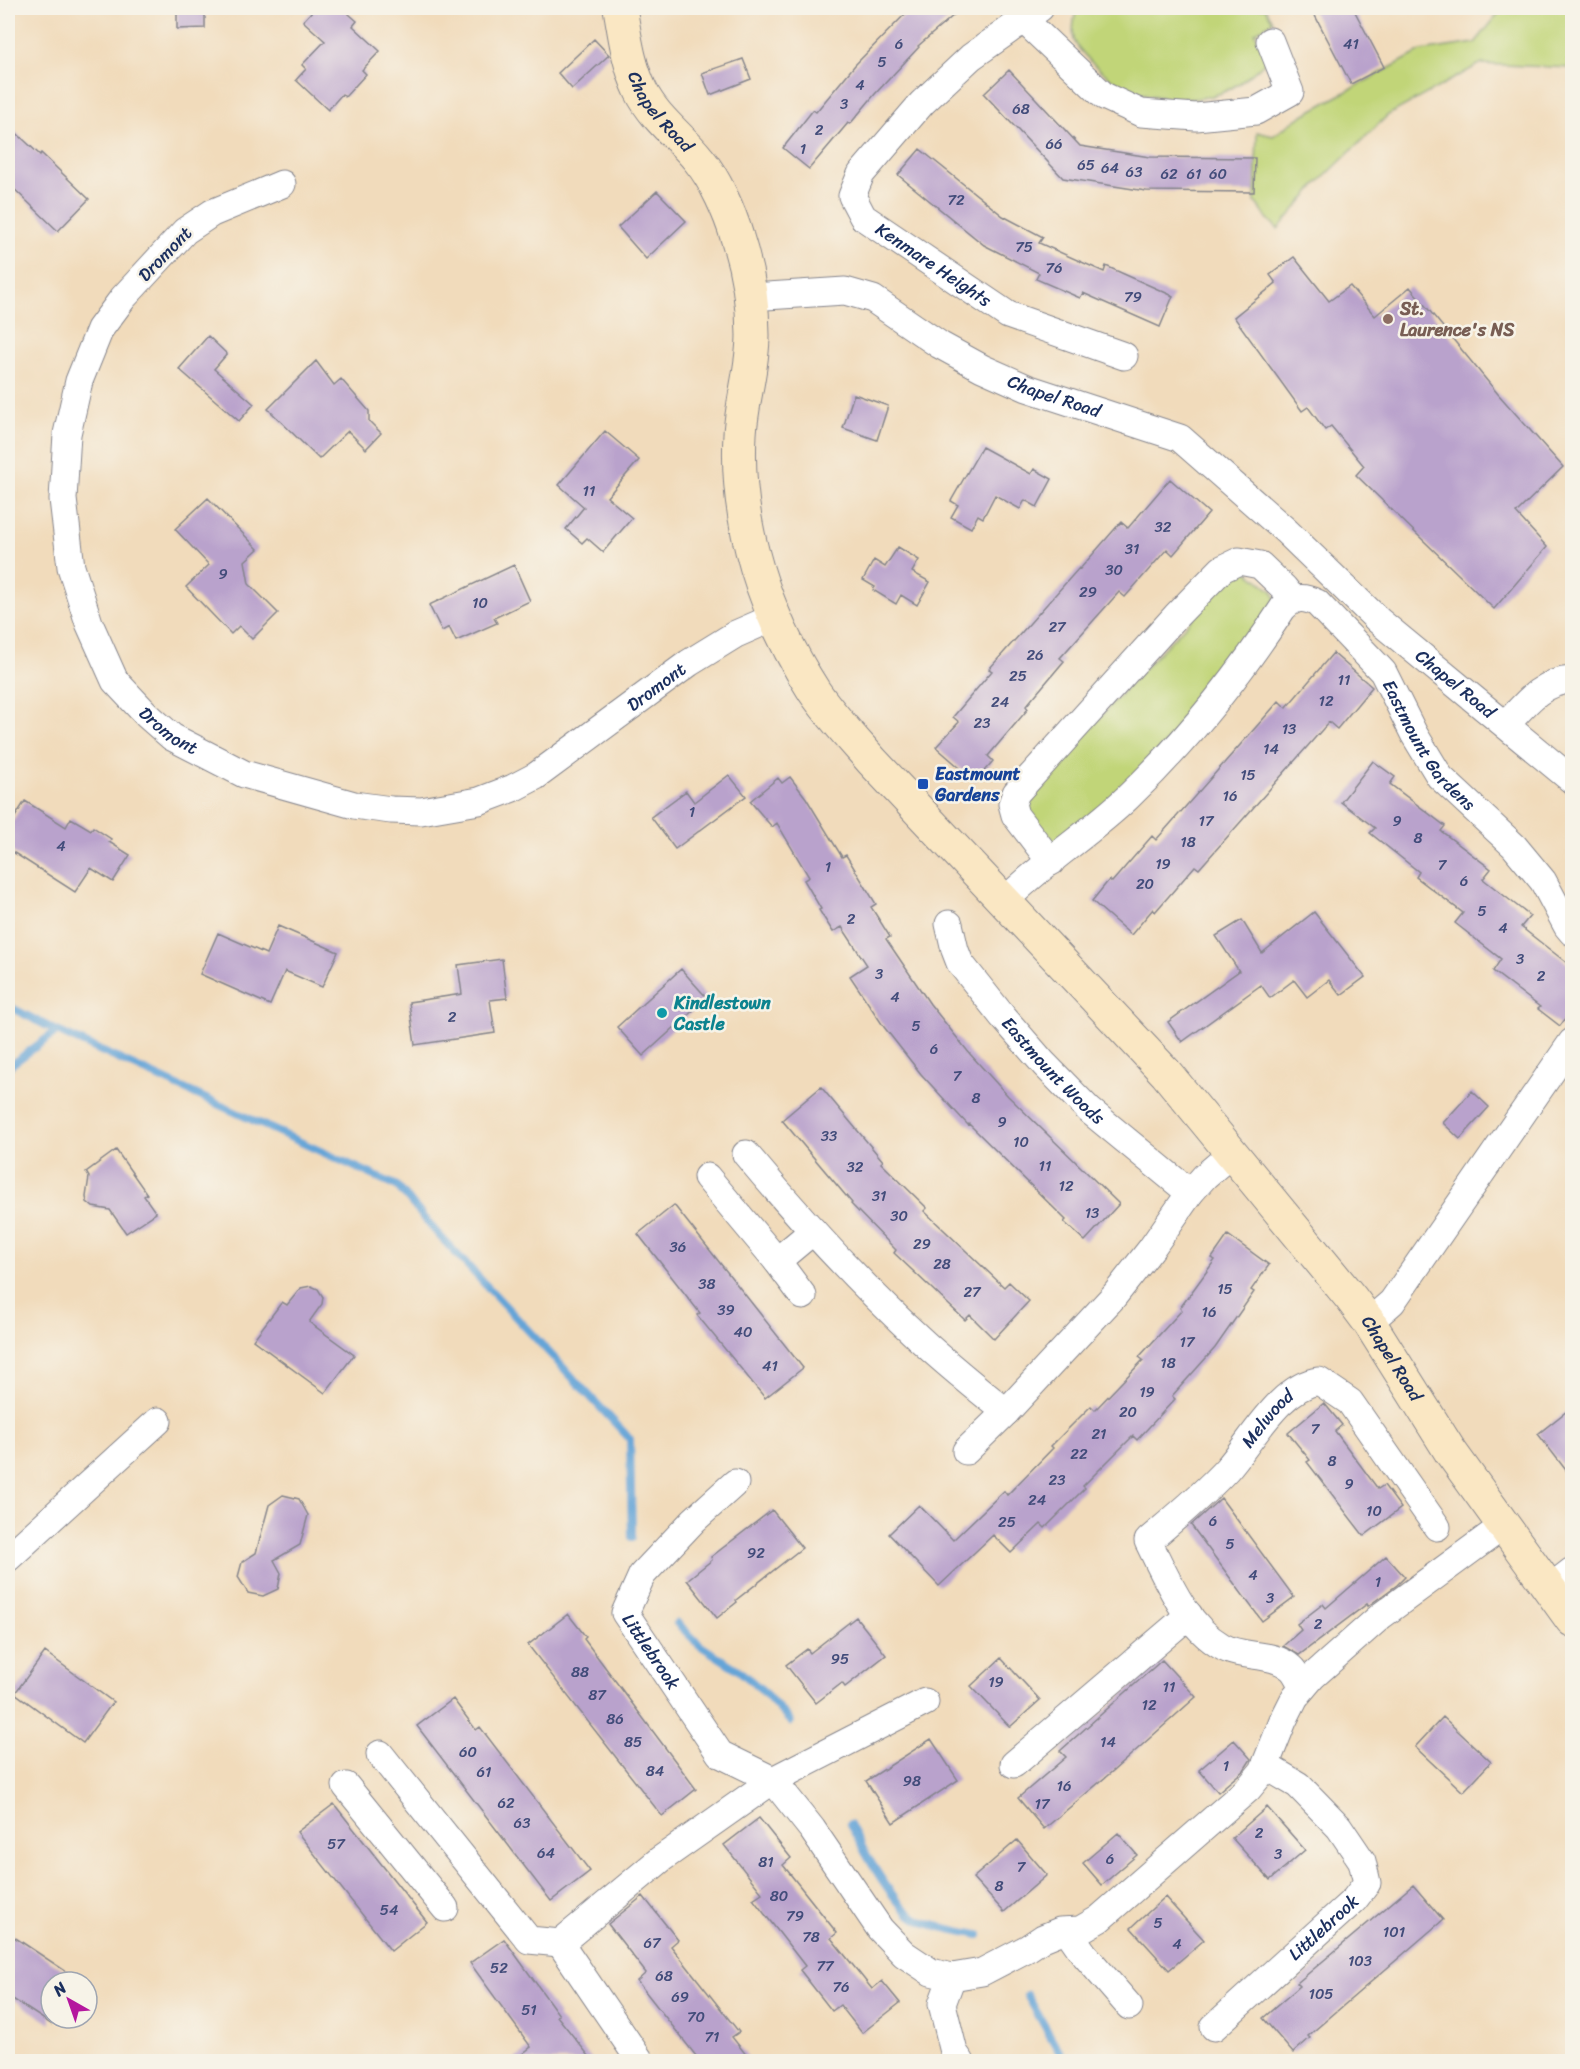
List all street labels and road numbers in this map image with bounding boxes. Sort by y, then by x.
street label: Chapel Road [618,67,703,161]
street label: Kenmare Heights [869,214,999,316]
street label: Dromont [130,218,200,290]
street label: Chapel Road [1002,365,1106,427]
street label: Chapel Road [1408,641,1504,728]
street label: Dromont [620,654,693,720]
street label: Eastmount Gardens [1373,674,1484,819]
street label: Dromont [130,699,204,764]
street label: Eastmount Woods [993,1009,1113,1133]
street label: Chapel Road [1353,1309,1432,1409]
street label: Melwood [1233,1380,1302,1455]
street label: Littlebrook [613,1606,689,1697]
street label: Littlebrook [1281,1886,1367,1969]

